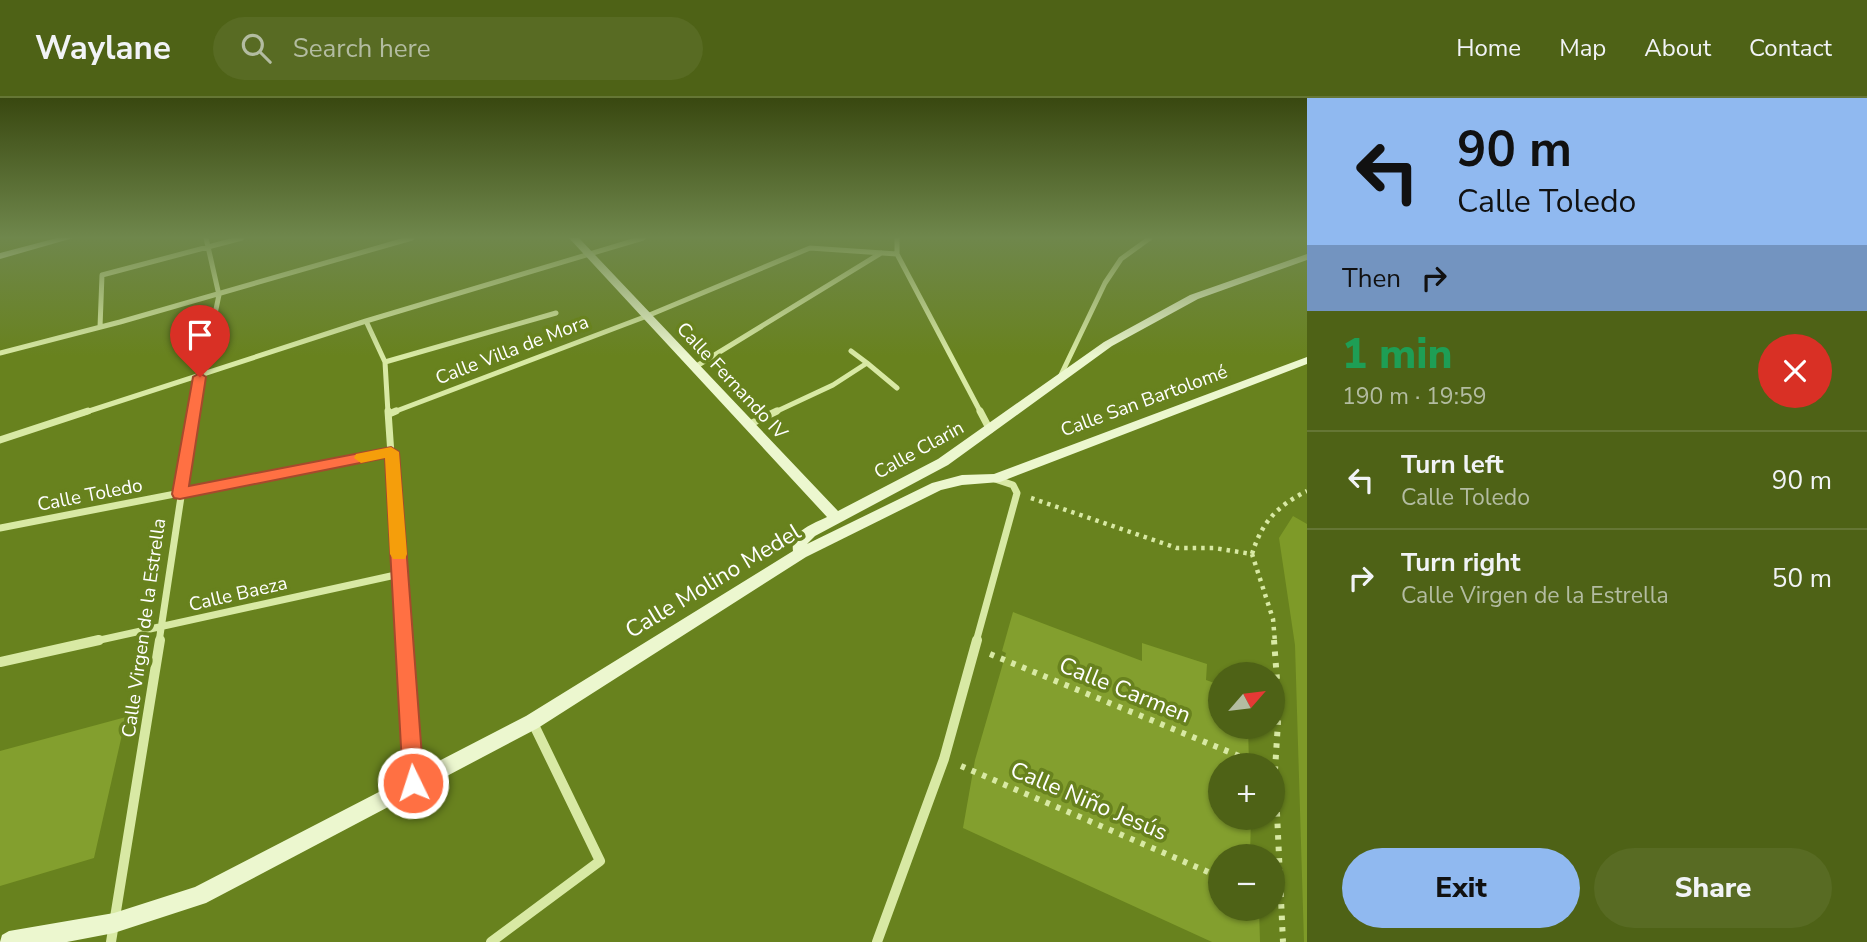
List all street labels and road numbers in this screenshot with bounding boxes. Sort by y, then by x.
street label: Calle Villa de Mora [432,309,592,391]
street label: Calle Fernando IV [671,317,794,446]
street label: Calle San Bartolomé [1057,359,1231,443]
street label: Calle Clarin [869,415,969,485]
street label: Calle Toledo [35,472,145,518]
street label: Calle Molino Medel [619,516,807,646]
street label: Calle Virgen de la Estrella [116,517,172,739]
street label: Calle Baeza [186,570,290,618]
street label: Calle Carmen [1055,650,1195,730]
street label: Calle Niño Jesús [1006,754,1172,848]

